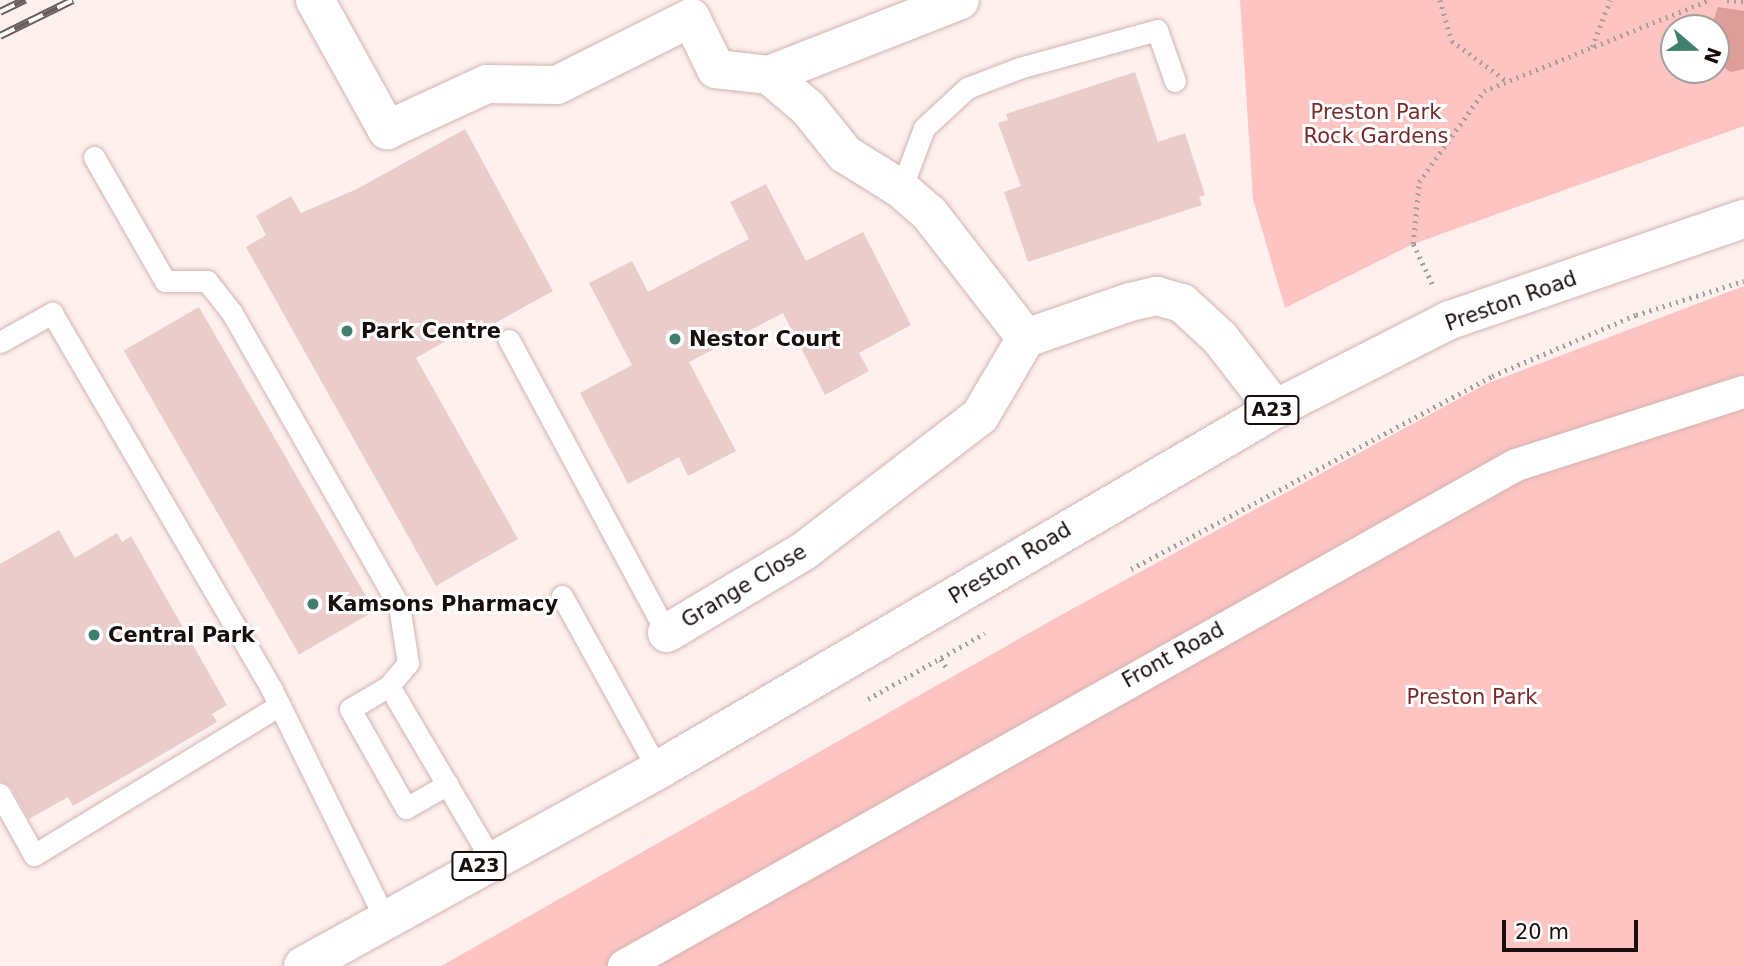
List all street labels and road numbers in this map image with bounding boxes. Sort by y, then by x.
street label: Preston Road [1442,266,1580,336]
road number: A23 [1244,394,1300,426]
street label: Preston Road [944,517,1076,609]
street label: Grange Close [677,539,811,633]
street label: Front Road [1118,617,1228,693]
road number: A23 [451,850,507,881]

